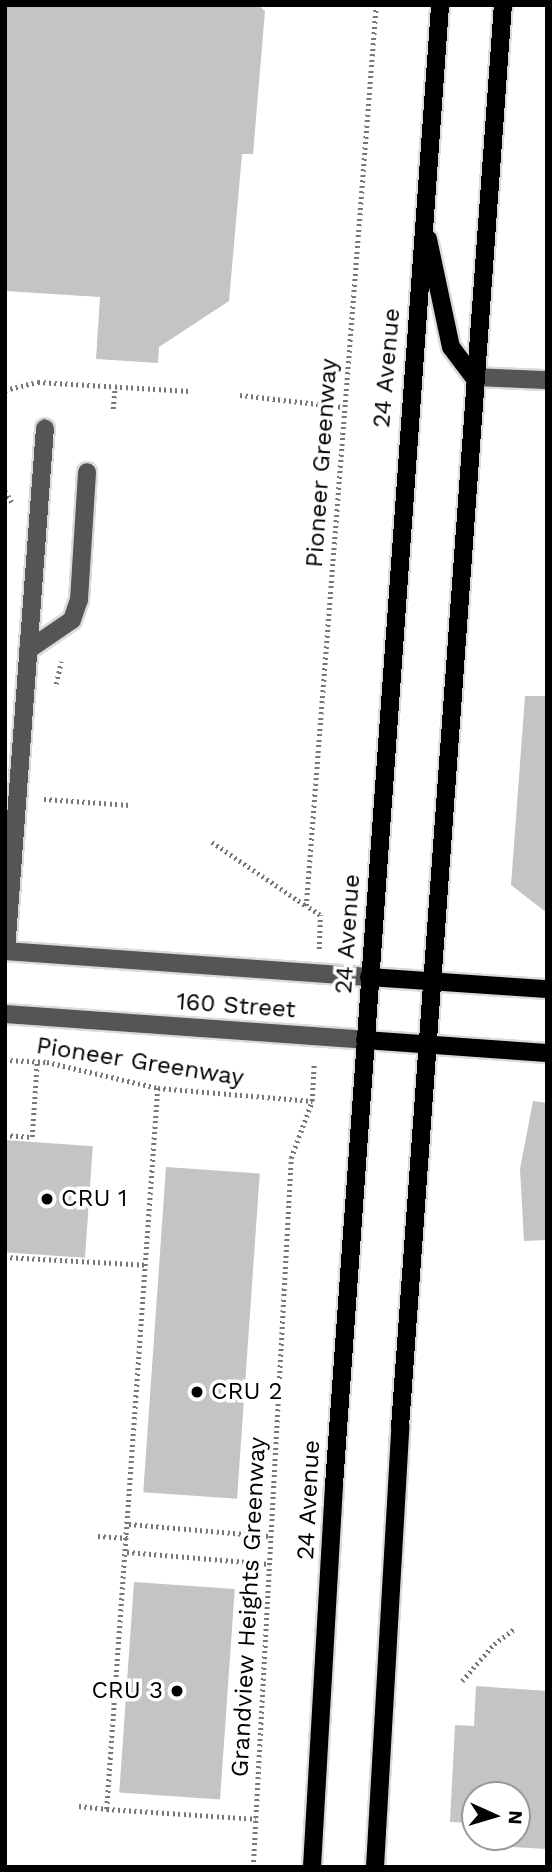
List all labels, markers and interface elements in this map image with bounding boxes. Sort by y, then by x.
street label: 24 Avenue [367,306,407,430]
street label: Pioneer Greenway [300,357,344,569]
street label: 24 Avenue [329,873,367,995]
street label: 160 Street [175,987,297,1025]
street label: Pioneer Greenway [34,1031,246,1093]
place label: CRU 1 [61,1185,128,1213]
marker: CRU 1 [39,1191,55,1207]
place label: CRU 2 [211,1378,283,1406]
marker: CRU 2 [189,1384,205,1400]
street label: Grandview Heights Greenway [226,1436,272,1778]
street label: 24 Avenue [291,1439,327,1561]
place label: CRU 3 [91,1677,163,1705]
marker: CRU 3 [169,1683,185,1699]
north arrow [461,1781,531,1851]
text: N [503,1810,527,1825]

